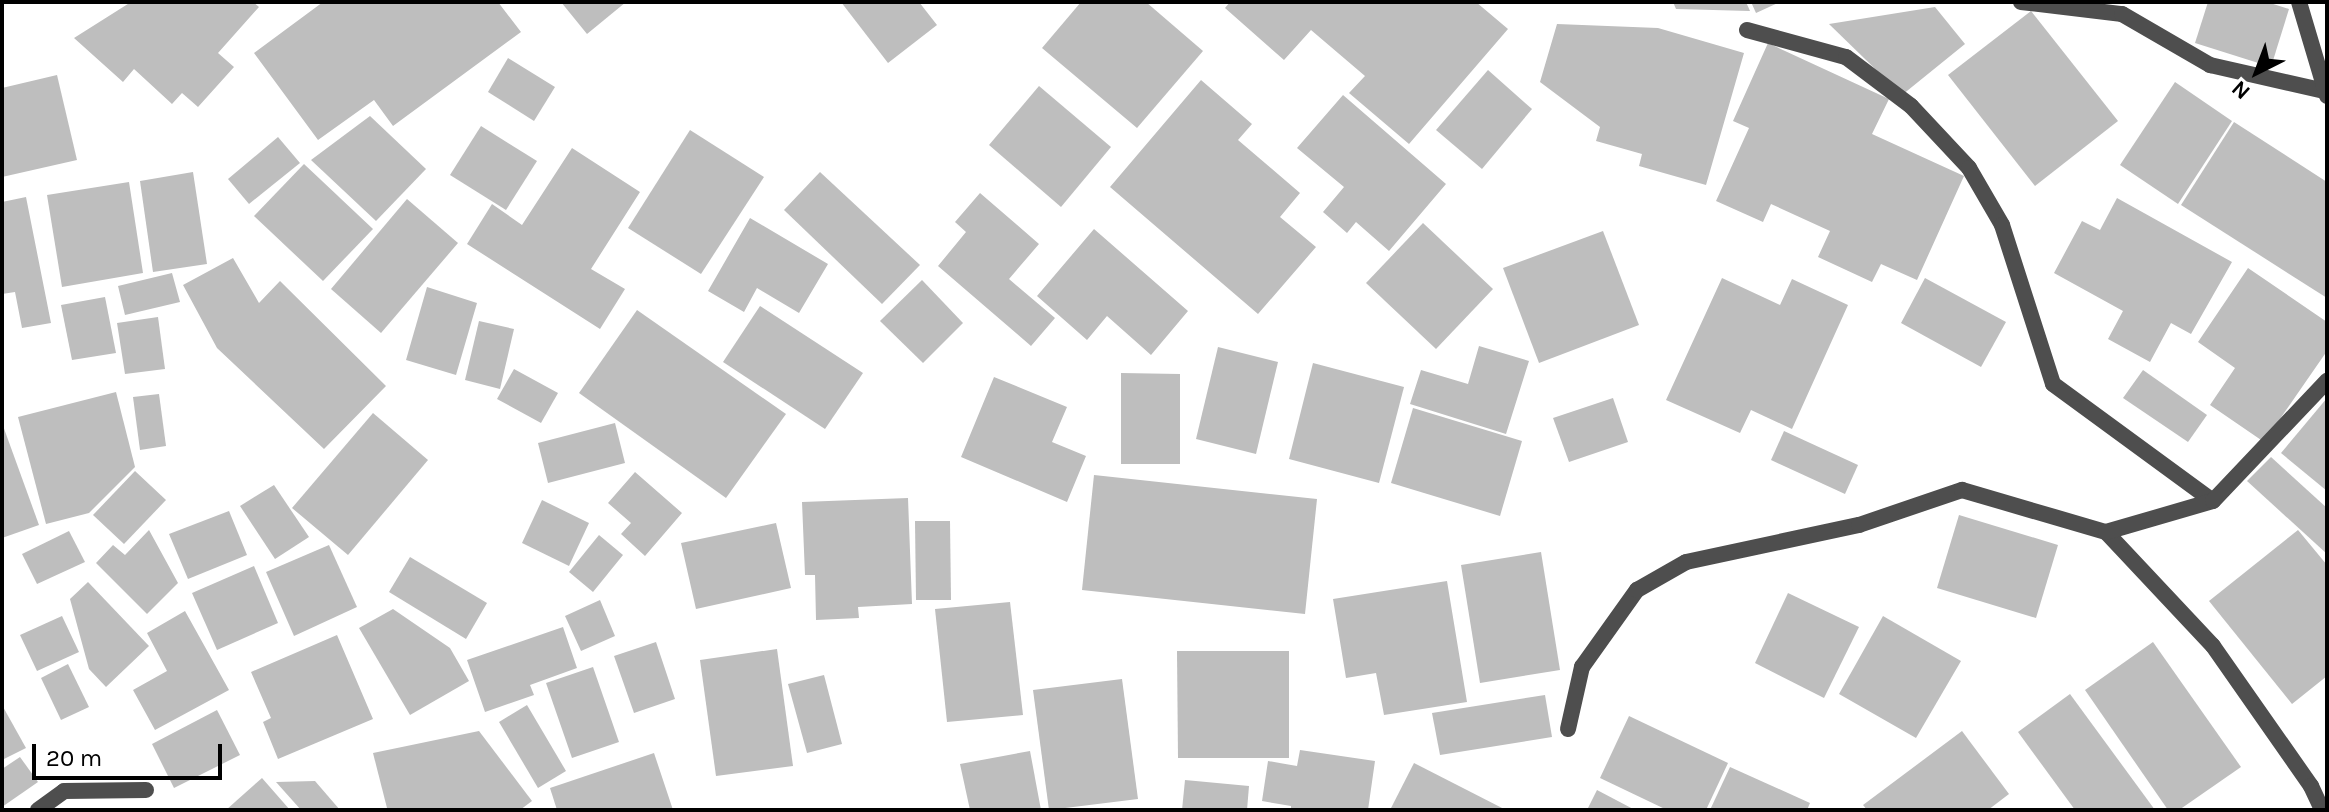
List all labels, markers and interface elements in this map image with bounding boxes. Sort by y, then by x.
north arrow [2217,32,2297,112]
text: N [2226,75,2256,105]
scale bar [36,728,226,778]
text: 20 m [46,744,102,772]

